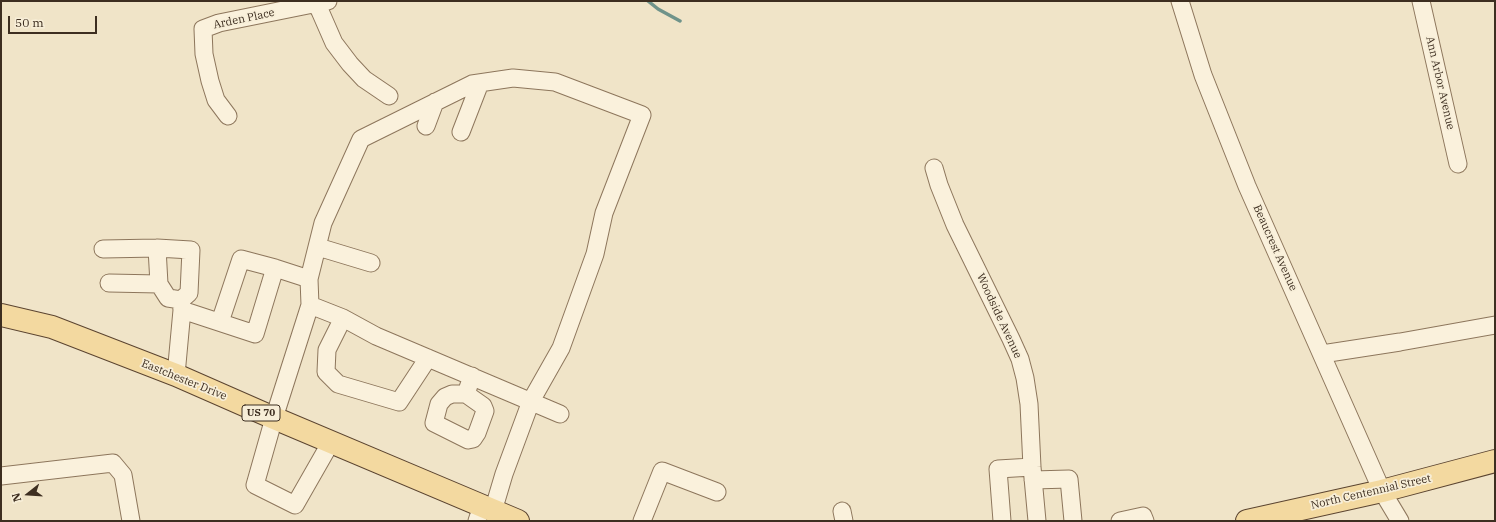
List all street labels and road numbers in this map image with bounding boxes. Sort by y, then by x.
street label: Arden Place [212,6,276,32]
street label: Ann Arbor Avenue [1423,35,1457,131]
street label: Beaucrest Avenue [1250,203,1300,293]
street label: Woodside Avenue [974,271,1024,361]
street label: Eastchester Drive [139,357,229,403]
road number: US 70 [242,405,280,421]
street label: North Centennial Street [1310,472,1432,512]

